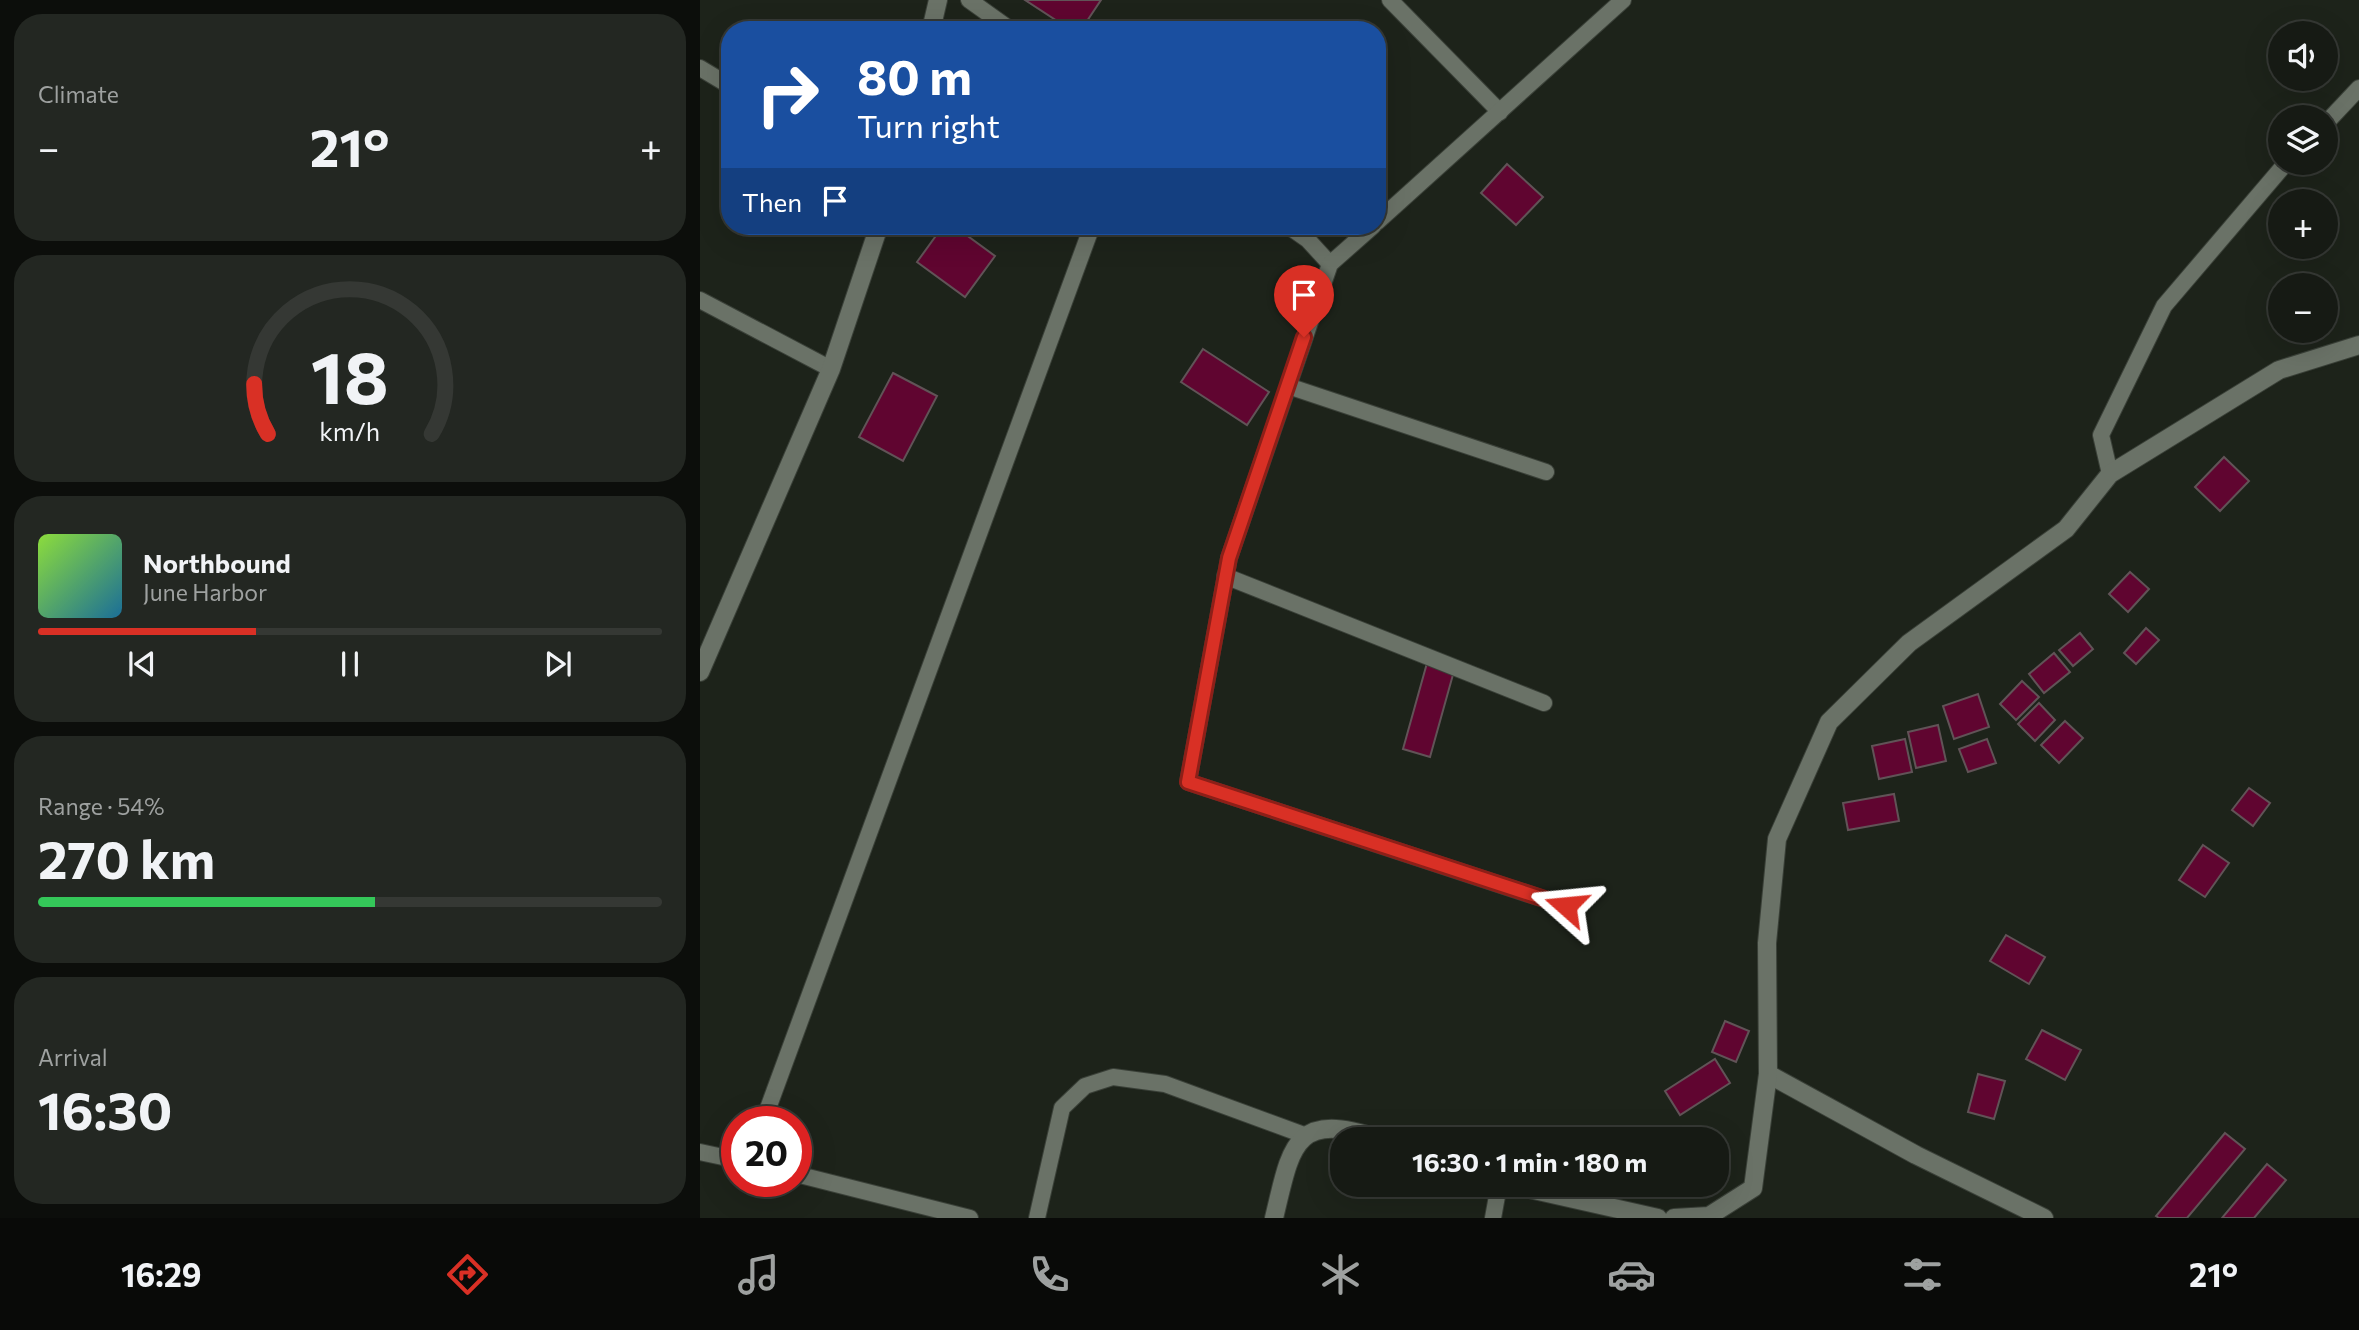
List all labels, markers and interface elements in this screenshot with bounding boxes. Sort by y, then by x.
map controls [2268,21,2338,343]
button: sound [2268,21,2338,91]
text: 80 m [857,45,972,105]
icon: right [742,49,833,140]
text: Climate [38,80,119,108]
text: Turn right [857,105,1000,145]
button: layers [2268,105,2338,175]
text: 21° [310,114,389,178]
text: − [38,123,60,170]
text: + [640,123,662,170]
icon: arrive [816,182,854,220]
text: Then [742,186,802,217]
button: + [2268,189,2338,259]
pin [1274,265,1334,337]
button: − [2268,273,2338,343]
icon: arrive [1285,276,1323,314]
text: 18 [311,331,389,420]
text: km/h [320,416,380,446]
text: Northbound [143,547,291,578]
text: June Harbor [143,578,267,606]
icon: previous [123,645,161,683]
icon: pause [331,645,369,683]
icon: next [539,645,577,683]
text: Range · 54% [38,792,164,820]
text: 270 km [38,826,215,890]
position arrow [1529,869,1603,943]
text: Arrival [38,1043,108,1071]
text: 16:30 [38,1077,172,1141]
speed limit sign: 20 [721,1106,812,1197]
text: 16:30 · 1 min · 180 m [1412,1146,1647,1177]
icon: directions [443,1250,492,1299]
icon: music [734,1250,783,1299]
icon: phone [1025,1250,1074,1299]
icon: climate [1316,1250,1365,1299]
icon: car [1607,1250,1656,1299]
icon: filters [1898,1250,1947,1299]
text: 16:29 [121,1254,201,1294]
text: 21° [2189,1254,2238,1294]

